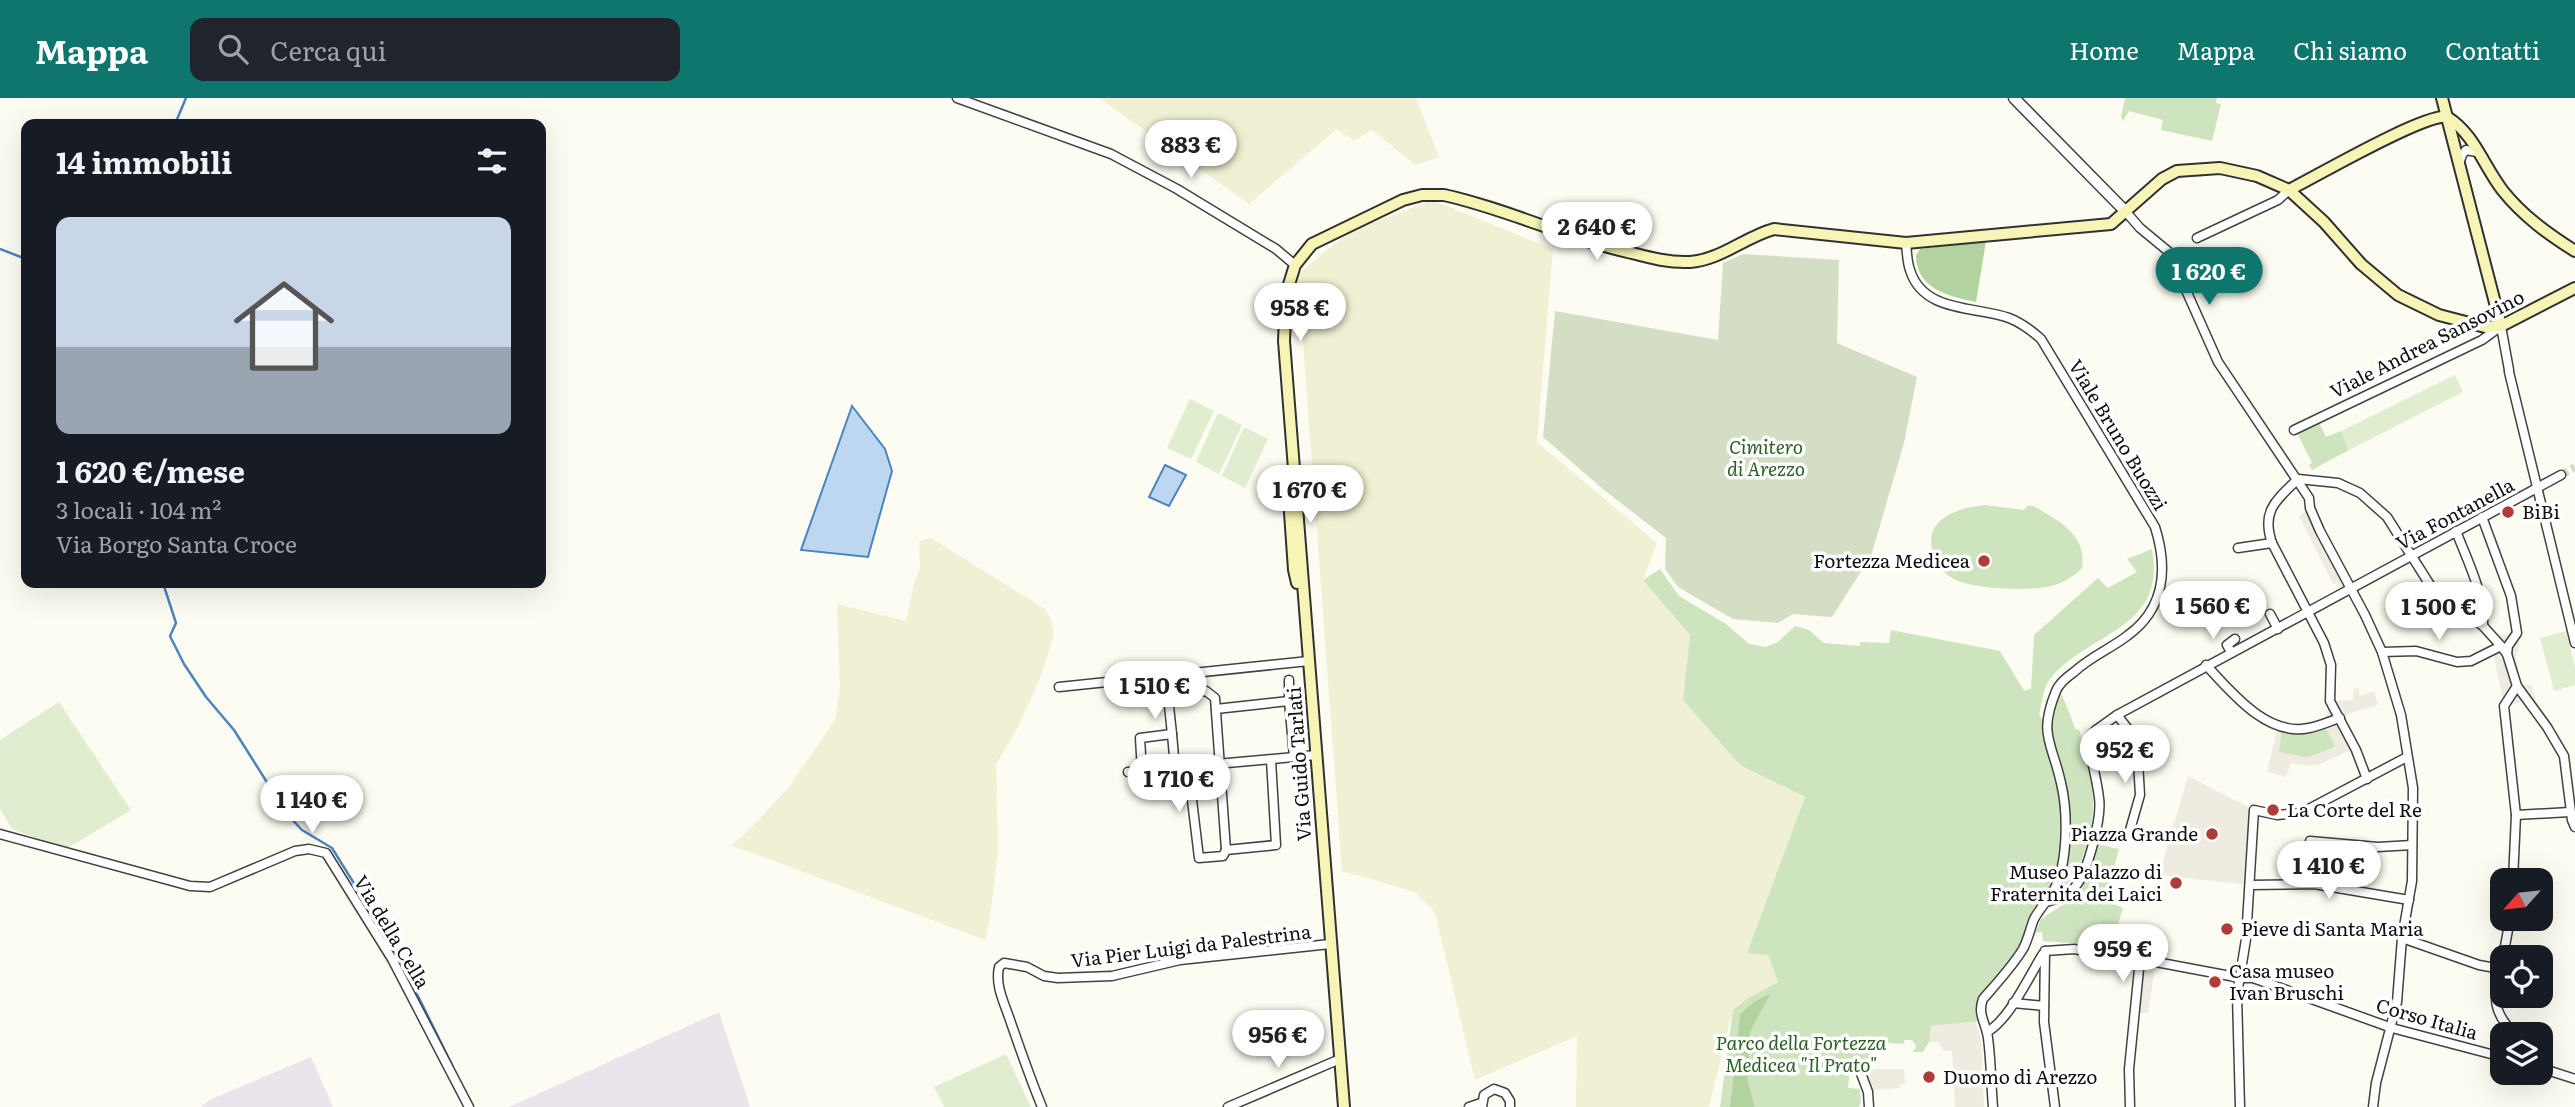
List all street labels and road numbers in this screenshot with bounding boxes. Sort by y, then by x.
street label: Viale Andrea Sansovino [2325,282,2529,404]
street label: Viale Bruno Buozzi [2063,354,2175,515]
street label: Via Fontanella [2390,470,2519,556]
street label: Via Guido Tarlati [1279,686,1317,842]
street label: Via della Cella [348,870,438,994]
street label: Via Pier Luigi da Palestrina [1069,916,1313,974]
street label: Corso Italia [2373,990,2482,1046]

